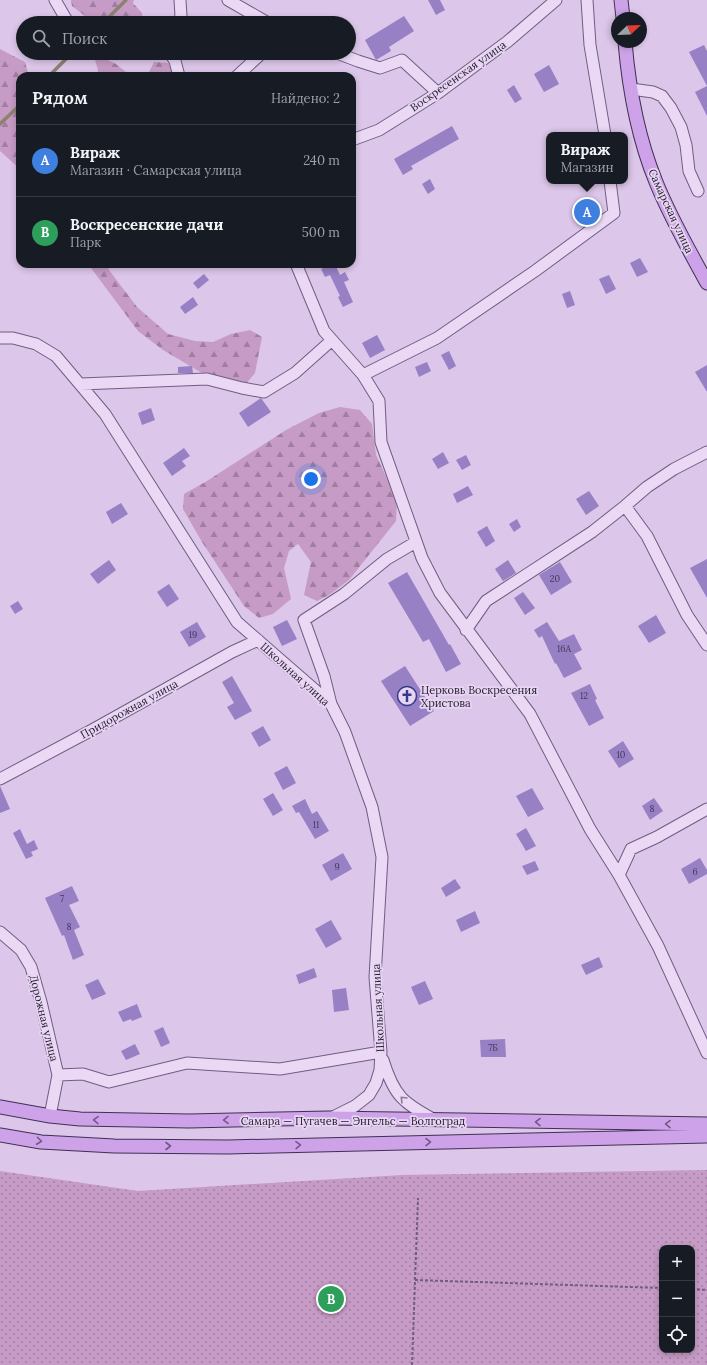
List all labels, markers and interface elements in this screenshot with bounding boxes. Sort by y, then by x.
north arrow [611,12,647,48]
search box [16,16,356,60]
icon: search [30,27,52,49]
text: Поиск [62,29,107,48]
street label: Воскресенская улица [407,37,509,114]
text: Рядом [32,87,88,109]
text: Найдено: 2 [271,90,340,107]
popup [546,132,628,184]
text: Вираж [560,140,610,159]
text: Вираж [70,143,120,162]
text: A [41,152,49,169]
text: 240 m [303,152,340,169]
text: Магазин [560,159,614,176]
text: Магазин · Самарская улица [70,162,242,179]
street label: Самарская улица [645,166,697,256]
pin: A [574,197,600,227]
text: Воскресенские дачи [70,215,223,234]
text: B [41,224,49,241]
text: 500 m [302,224,340,241]
text: Парк [70,234,101,251]
your location [301,469,321,489]
house number: 20 [550,573,561,584]
house number: 19 [189,629,197,640]
street label: Школьная улица [257,639,333,709]
house number: 16А [557,643,571,654]
street label: Придорожная улица [78,676,180,742]
place label: Церковь Воскресения Христова [421,683,537,710]
church icon: Церковь Воскресения Христова [396,685,418,707]
house number: 12 [580,690,588,701]
house number: 10 [617,749,626,760]
house number: 8 [649,803,655,814]
house number: 11 [313,819,319,830]
house number: 9 [334,861,340,872]
house number: 6 [692,866,698,877]
house number: 7 [60,893,64,904]
house number: 8 [66,921,72,932]
street label: Школьная улица [369,963,387,1052]
street label: Дорожная улица [26,973,62,1063]
house number: 7Б [488,1042,498,1053]
one-way arrow [400,1096,408,1104]
street label: Самара — Пугачев — Энгельс — Волгоград [241,1114,466,1128]
one-way arrow [93,1115,99,1124]
one-way arrow [223,1116,229,1124]
one-way arrow [535,1118,541,1126]
one-way arrow [665,1120,671,1128]
one-way arrow [36,1136,42,1145]
one-way arrow [425,1138,431,1146]
one-way arrow [295,1141,301,1149]
one-way arrow [165,1142,171,1150]
map controls [659,1245,695,1353]
button: + [659,1245,695,1281]
button: − [659,1281,695,1317]
pin: B [318,1284,344,1314]
button: locate [659,1317,695,1353]

